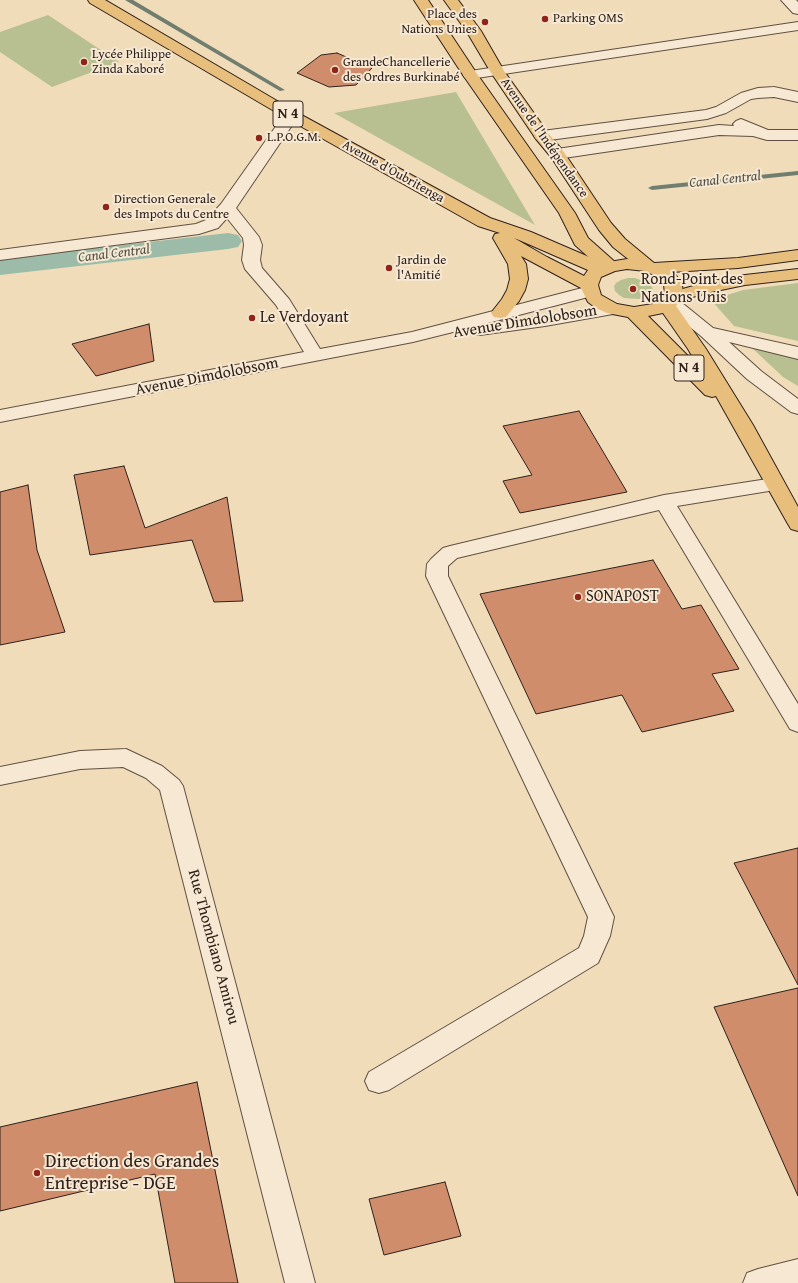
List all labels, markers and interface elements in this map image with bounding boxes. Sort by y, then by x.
place label: Place des Nations Unies [401,7,477,38]
place label: Parking OMS [553,11,623,27]
marker: Parking OMS [540,14,550,24]
marker: Place des Nations Unies [480,17,490,27]
place label: Lycée Philippe Zinda Kaboré [92,47,171,78]
place label: GrandeChancellerie des Ordres Burkinabé [343,55,460,86]
marker: Lycée Philippe Zinda Kaboré [79,57,89,67]
marker: GrandeChancellerie des Ordres Burkinabé [330,65,340,75]
street label: Avenue de l'Indépendance [497,75,591,201]
road number: N 4 [273,101,303,127]
place label: L.P.O.G.M. [267,130,321,146]
marker: L.P.O.G.M. [254,133,264,143]
street label: Avenue d'Oubritenga [339,137,447,207]
water label: Canal Central [688,168,762,192]
place label: Direction Generale des Impots du Centre [114,192,229,223]
marker: Direction Generale des Impots du Centre [101,202,111,212]
water label: Canal Central [77,241,151,267]
place label: Jardin de l'Amitié [397,253,446,284]
marker: Jardin de l'Amitié [384,263,394,273]
place label: Rond-Point des Nations Unis [641,270,743,308]
marker: Rond-Point des Nations Unis [628,284,638,294]
street label: Avenue Dimdolobsom [452,301,598,343]
place label: Le Verdoyant [260,308,349,328]
marker: Le Verdoyant [247,313,257,323]
street label: Avenue Dimdolobsom [134,354,280,400]
road number: N 4 [674,355,704,381]
place label: SONAPOST [586,587,659,607]
marker: SONAPOST [573,592,583,602]
street label: Rue Thombiano Amirou [183,867,243,1027]
place label: Direction des Grandes Entreprise - DGE [45,1151,219,1195]
marker: Direction des Grandes Entreprise - DGE [32,1168,42,1178]

